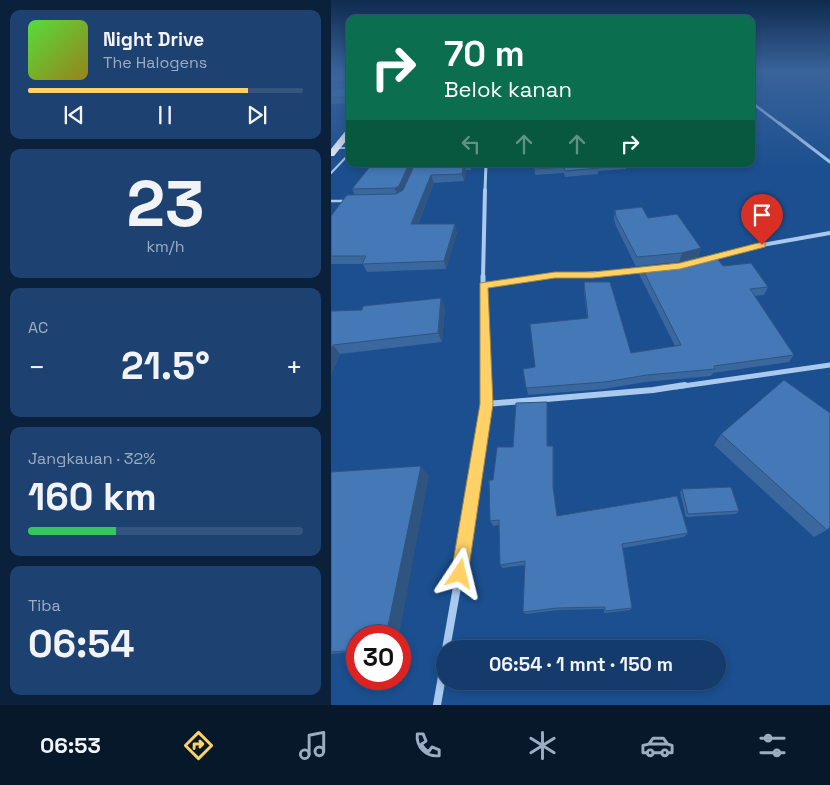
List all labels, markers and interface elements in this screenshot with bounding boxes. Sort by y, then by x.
text: Night Drive [103,27,204,52]
text: 70 m [444,32,525,76]
icon: right [361,35,426,100]
text: The Halogens [103,52,207,73]
text: Belok kanan [444,75,572,103]
icon: previous [60,101,88,129]
icon: pause [151,101,179,129]
icon: next [243,101,271,129]
icon: left [457,130,485,158]
icon: ahead [510,130,538,158]
icon: ahead [563,130,591,158]
icon: right [616,130,644,158]
text: 23 [126,162,205,245]
pin [741,194,783,245]
icon: arrive [748,201,776,229]
text: km/h [146,236,185,257]
text: AC [28,317,48,338]
text: 21.5° [121,342,210,390]
text: − [28,349,45,385]
text: + [286,349,303,385]
text: Jangkauan · 32% [28,448,155,469]
text: 160 km [28,473,157,521]
position arrow [433,547,485,599]
text: Tiba [28,595,61,616]
text: 06:54 [28,620,134,668]
speed limit sign: 30 [346,625,411,690]
text: 06:54 · 1 mnt · 150 m [489,652,673,677]
icon: directions [181,728,216,763]
icon: music [296,728,331,763]
icon: phone [410,728,445,763]
icon: climate [525,728,560,763]
icon: car [640,728,675,763]
icon: filters [755,728,790,763]
text: 06:53 [40,731,101,759]

